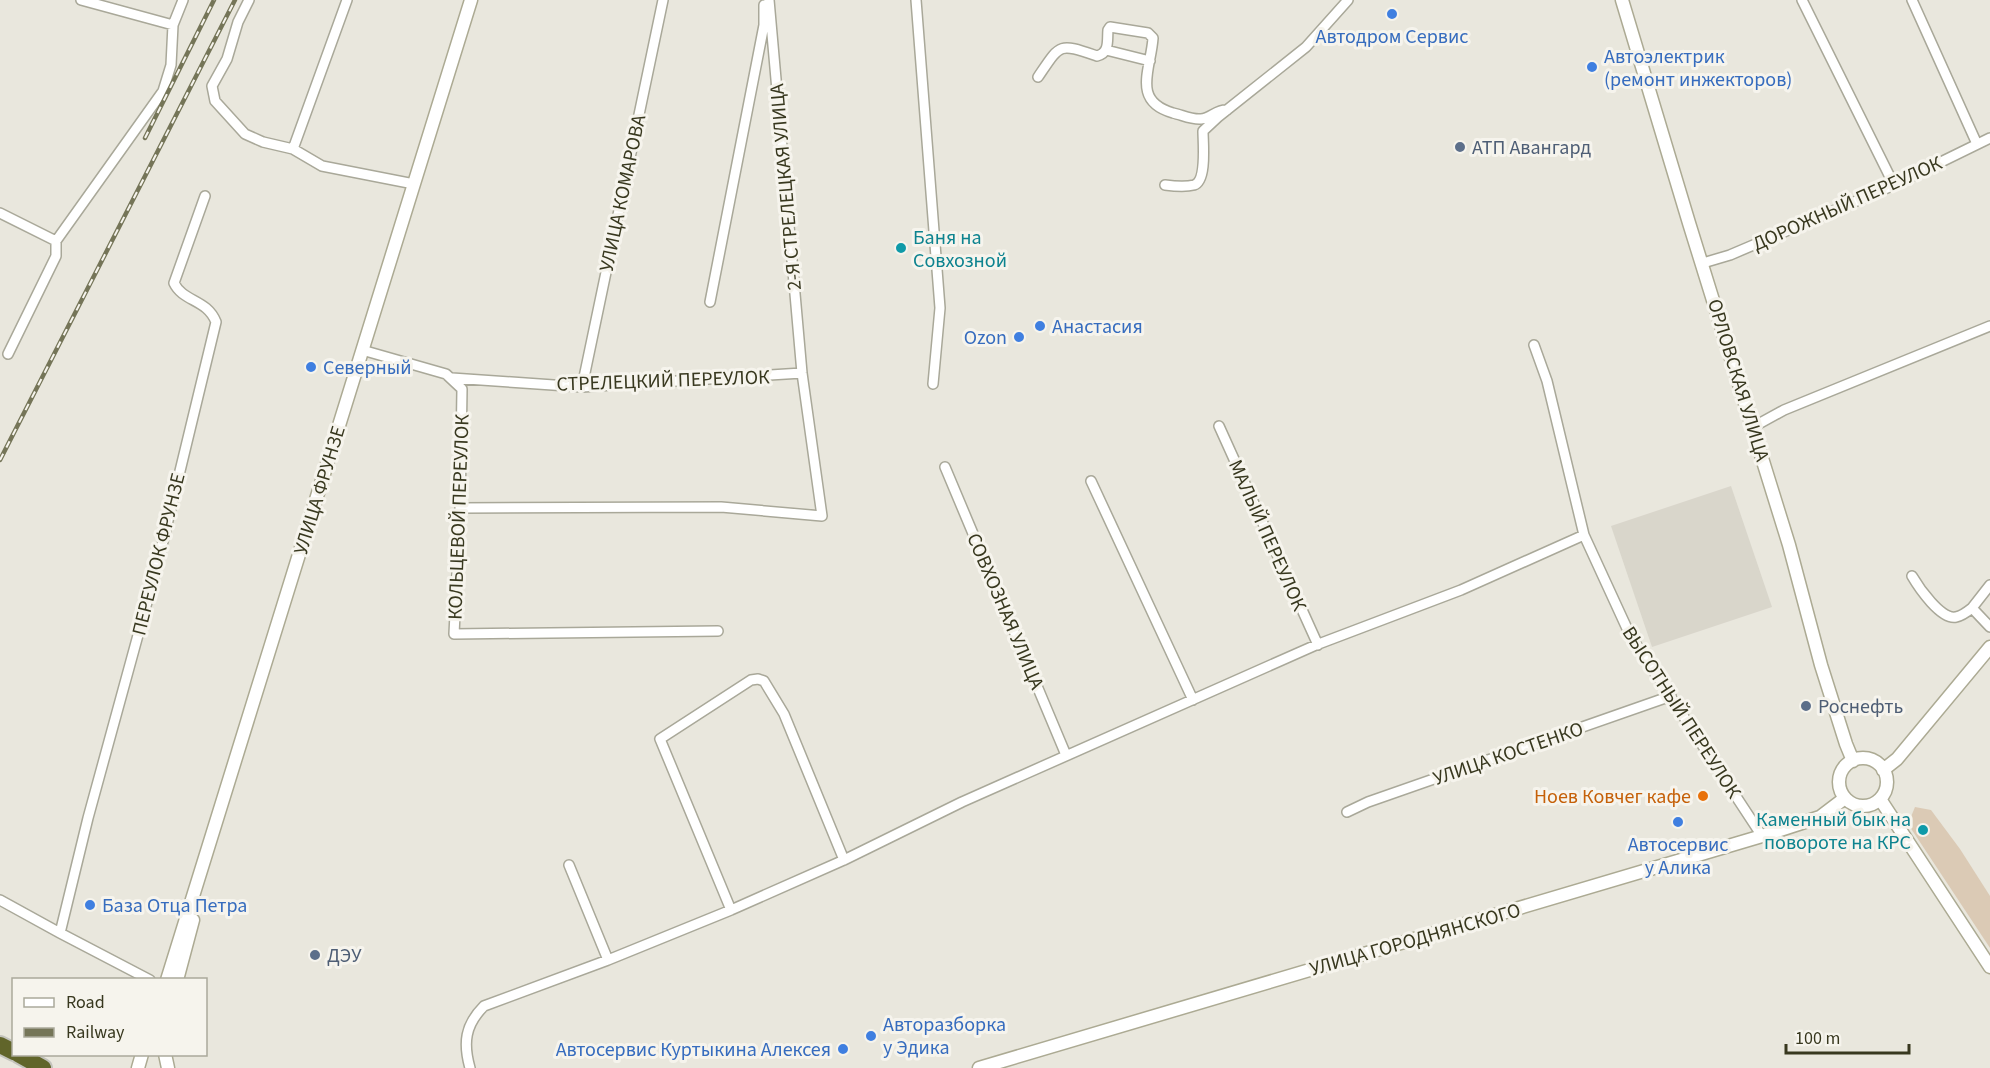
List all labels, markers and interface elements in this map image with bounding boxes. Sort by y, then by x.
marker: Автодром Сервис [1385,7,1399,21]
place label: Автодром Сервис [1316,23,1468,51]
place label: Автоэлектрик (ремонт инжекторов) [1604,43,1792,94]
marker: Автоэлектрик (ремонт инжекторов) [1585,60,1599,74]
street label: 2-Я СТРЕЛЕЦКАЯ УЛИЦА [763,82,809,291]
street label: УЛИЦА КОМАРОВА [593,112,653,274]
place label: АТП Авангард [1472,134,1591,162]
marker: АТП Авангард [1453,140,1467,154]
street label: ДОРОЖНЫЙ ПЕРЕУЛОК [1748,149,1947,258]
place label: Баня на Совхозной [913,224,1007,275]
marker: Баня на Совхозной [894,241,908,255]
street label: ОРЛОВСКАЯ УЛИЦА [1700,296,1776,465]
place label: Анастасия [1052,313,1143,341]
marker: Анастасия [1033,319,1047,333]
place label: Ozon [964,324,1007,352]
marker: Ozon [1012,330,1026,344]
place label: Северный [323,354,412,382]
marker: Северный [304,360,318,374]
street label: СТРЕЛЕЦКИЙ ПЕРЕУЛОК [556,363,770,399]
street label: КОЛЬЦЕВОЙ ПЕРЕУЛОК [441,413,477,620]
street label: УЛИЦА ФРУНЗЕ [287,423,353,558]
street label: МАЛЫЙ ПЕРЕУЛОК [1221,455,1313,616]
street label: ПЕРЕУЛОК ФРУНЗЕ [125,470,193,638]
street label: СОВХОЗНАЯ УЛИЦА [959,529,1051,694]
street label: ВЫСОТНЫЙ ПЕРЕУЛОК [1615,621,1748,804]
place label: Роснефть [1818,693,1903,721]
marker: Роснефть [1799,699,1813,713]
street label: УЛИЦА КОСТЕНКО [1429,715,1587,793]
place label: Ноев Ковчег кафе [1534,783,1691,811]
marker: Ноев Ковчег кафе [1696,789,1710,803]
place label: Каменный бык на повороте на КРС [1756,806,1911,857]
marker: Автосервис у Алика [1671,815,1685,829]
marker: Каменный бык на повороте на КРС [1916,823,1930,837]
place label: Автосервис у Алика [1628,831,1728,882]
place label: База Отца Петра [102,892,247,920]
street label: УЛИЦА ГОРОДНЯНСКОГО [1307,896,1524,983]
marker: База Отца Петра [83,898,97,912]
place label: ДЭУ [327,942,362,970]
marker: ДЭУ [308,948,322,962]
legend [12,978,207,1056]
text: Road [66,990,105,1015]
place label: Авторазборка у Эдика [883,1011,1006,1062]
scale bar [1786,1017,1909,1055]
text: Railway [66,1020,125,1045]
text: 100 m [1795,1026,1840,1051]
marker: Авторазборка у Эдика [864,1029,878,1043]
place label: Автосервис Куртыкина Алексея [556,1036,831,1064]
marker: Автосервис Куртыкина Алексея [836,1042,850,1056]

